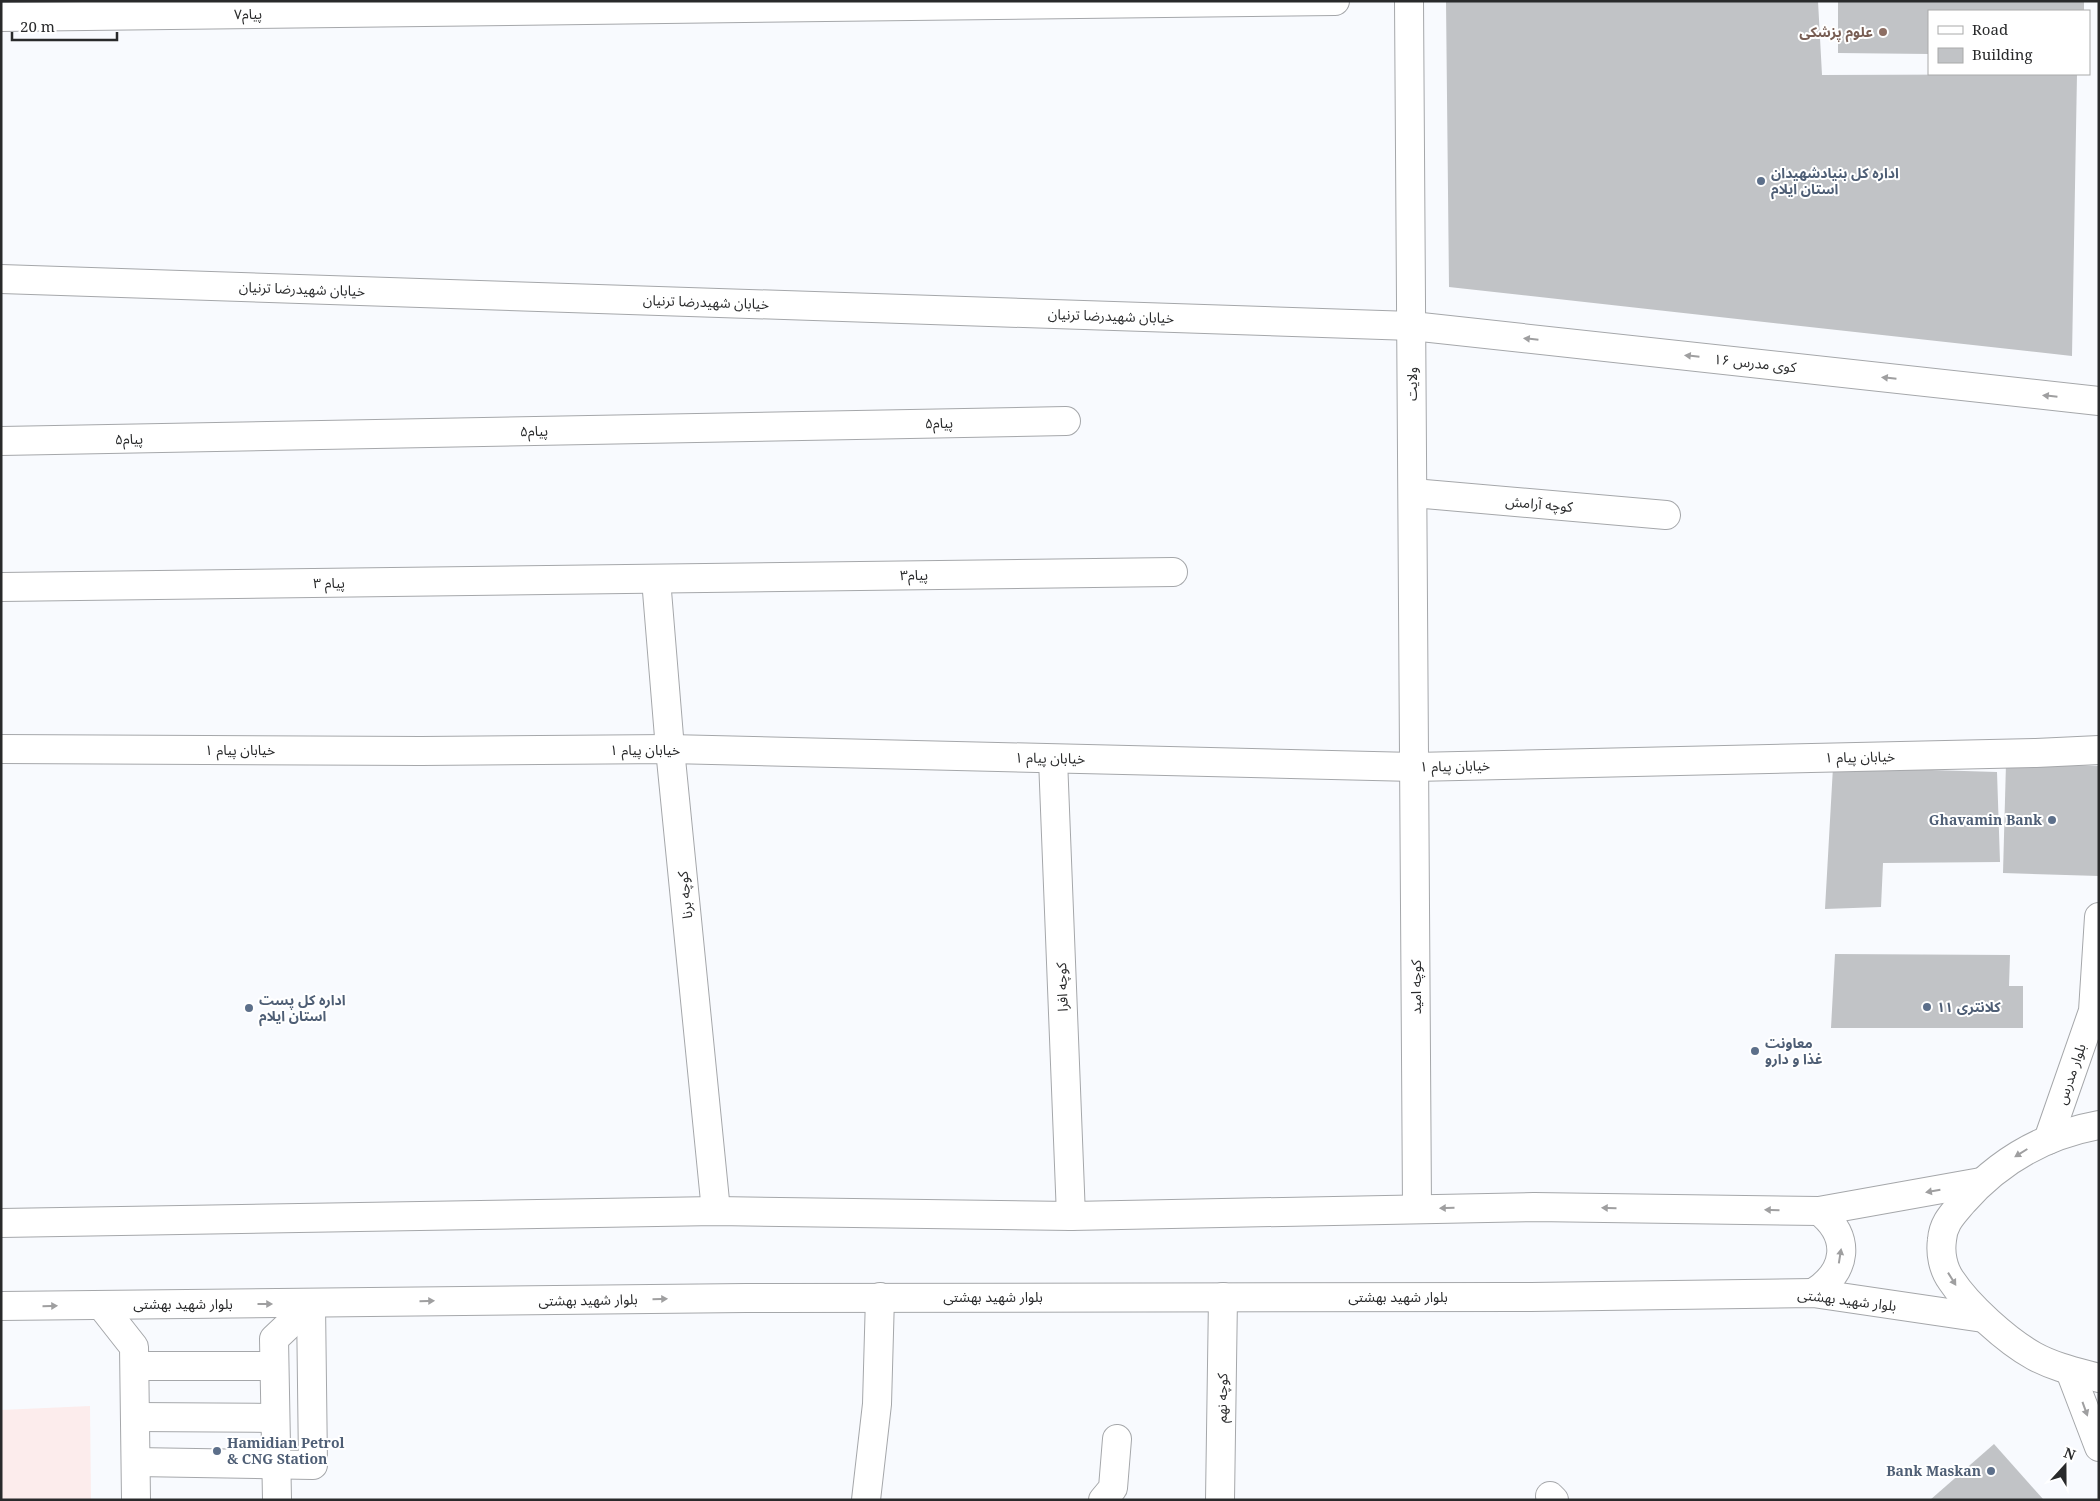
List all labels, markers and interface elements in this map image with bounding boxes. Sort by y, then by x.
street label: پیام۷ [234,4,262,25]
scale bar [12,10,118,42]
legend [1928,10,2090,75]
text: 20 m [20,16,55,36]
text: Road [1972,19,2008,39]
place label: علوم پزشکی [1799,22,1873,43]
marker: علوم پزشکی [1877,26,1889,38]
text: Building [1972,44,2033,64]
place label: اداره کل بنیادشهیدان استان ایلام [1771,163,1899,200]
marker: اداره کل بنیادشهیدان استان ایلام [1755,175,1767,187]
street label: خیابان شهیدرضا ترنیان [239,277,366,300]
street label: خیابان شهیدرضا ترنیان [643,290,770,313]
street label: خیابان شهیدرضا ترنیان [1048,304,1175,327]
one-way arrow [1523,335,1539,343]
street label: کوی مدرس ۱۶ [1713,349,1797,376]
one-way arrow [1684,352,1700,360]
street label: ولایت [1402,367,1421,401]
one-way arrow [1880,374,1896,382]
one-way arrow [2042,392,2058,400]
street label: پیام۵ [925,413,953,434]
street label: پیام۵ [520,421,548,442]
street label: پیام۵ [115,429,143,450]
street label: کوچه آرامش [1504,491,1574,517]
street label: پیام۳ [900,565,928,586]
street label: پیام ۳ [313,573,345,594]
street label: خیابان پیام ۱ [205,740,275,761]
street label: خیابان پیام ۱ [610,740,680,761]
street label: خیابان پیام ۱ [1825,746,1895,769]
street label: خیابان پیام ۱ [1015,747,1085,770]
street label: خیابان پیام ۱ [1420,755,1490,778]
place label: Ghavamin Bank [1929,810,2042,829]
marker: Ghavamin Bank [2046,814,2058,826]
street label: کوچه برنا [673,870,697,920]
street label: کوچه امید [1406,960,1426,1014]
street label: کوچه افرا [1051,962,1073,1012]
place label: اداره کل پست استان ایلام [259,990,346,1027]
place label: کلانتری ۱۱ [1937,997,2001,1016]
marker: کلانتری ۱۱ [1921,1001,1933,1013]
marker: اداره کل پست استان ایلام [243,1002,255,1014]
place label: معاونت غذا و دارو [1765,1033,1823,1068]
street label: بلوار مدرس [2051,1041,2090,1107]
marker: معاونت غذا و دارو [1749,1045,1761,1057]
one-way arrow [2014,1149,2027,1158]
one-way arrow [1924,1187,1940,1195]
one-way arrow [1439,1204,1455,1212]
one-way arrow [1601,1204,1617,1212]
one-way arrow [1764,1206,1780,1214]
one-way arrow [1837,1247,1845,1263]
one-way arrow [1947,1273,1956,1286]
street label: بلوار شهید بهشتی [1797,1284,1898,1315]
street label: بلوار شهید بهشتی [943,1287,1043,1306]
street label: بلوار شهید بهشتی [1348,1287,1448,1306]
street label: بلوار شهید بهشتی [538,1289,638,1310]
street label: بلوار شهید بهشتی [133,1294,233,1313]
one-way arrow [652,1295,668,1303]
one-way arrow [420,1297,436,1305]
one-way arrow [257,1299,273,1307]
one-way arrow [42,1301,58,1309]
street label: کوچه نهم [1212,1373,1233,1423]
one-way arrow [2081,1402,2089,1417]
place label: Hamidian Petrol & CNG Station [227,1433,345,1468]
north arrow [2040,1441,2090,1491]
text: N [2061,1443,2078,1464]
marker: Hamidian Petrol & CNG Station [211,1445,223,1457]
place label: Bank Maskan [1886,1461,1981,1480]
marker: Bank Maskan [1985,1465,1997,1477]

